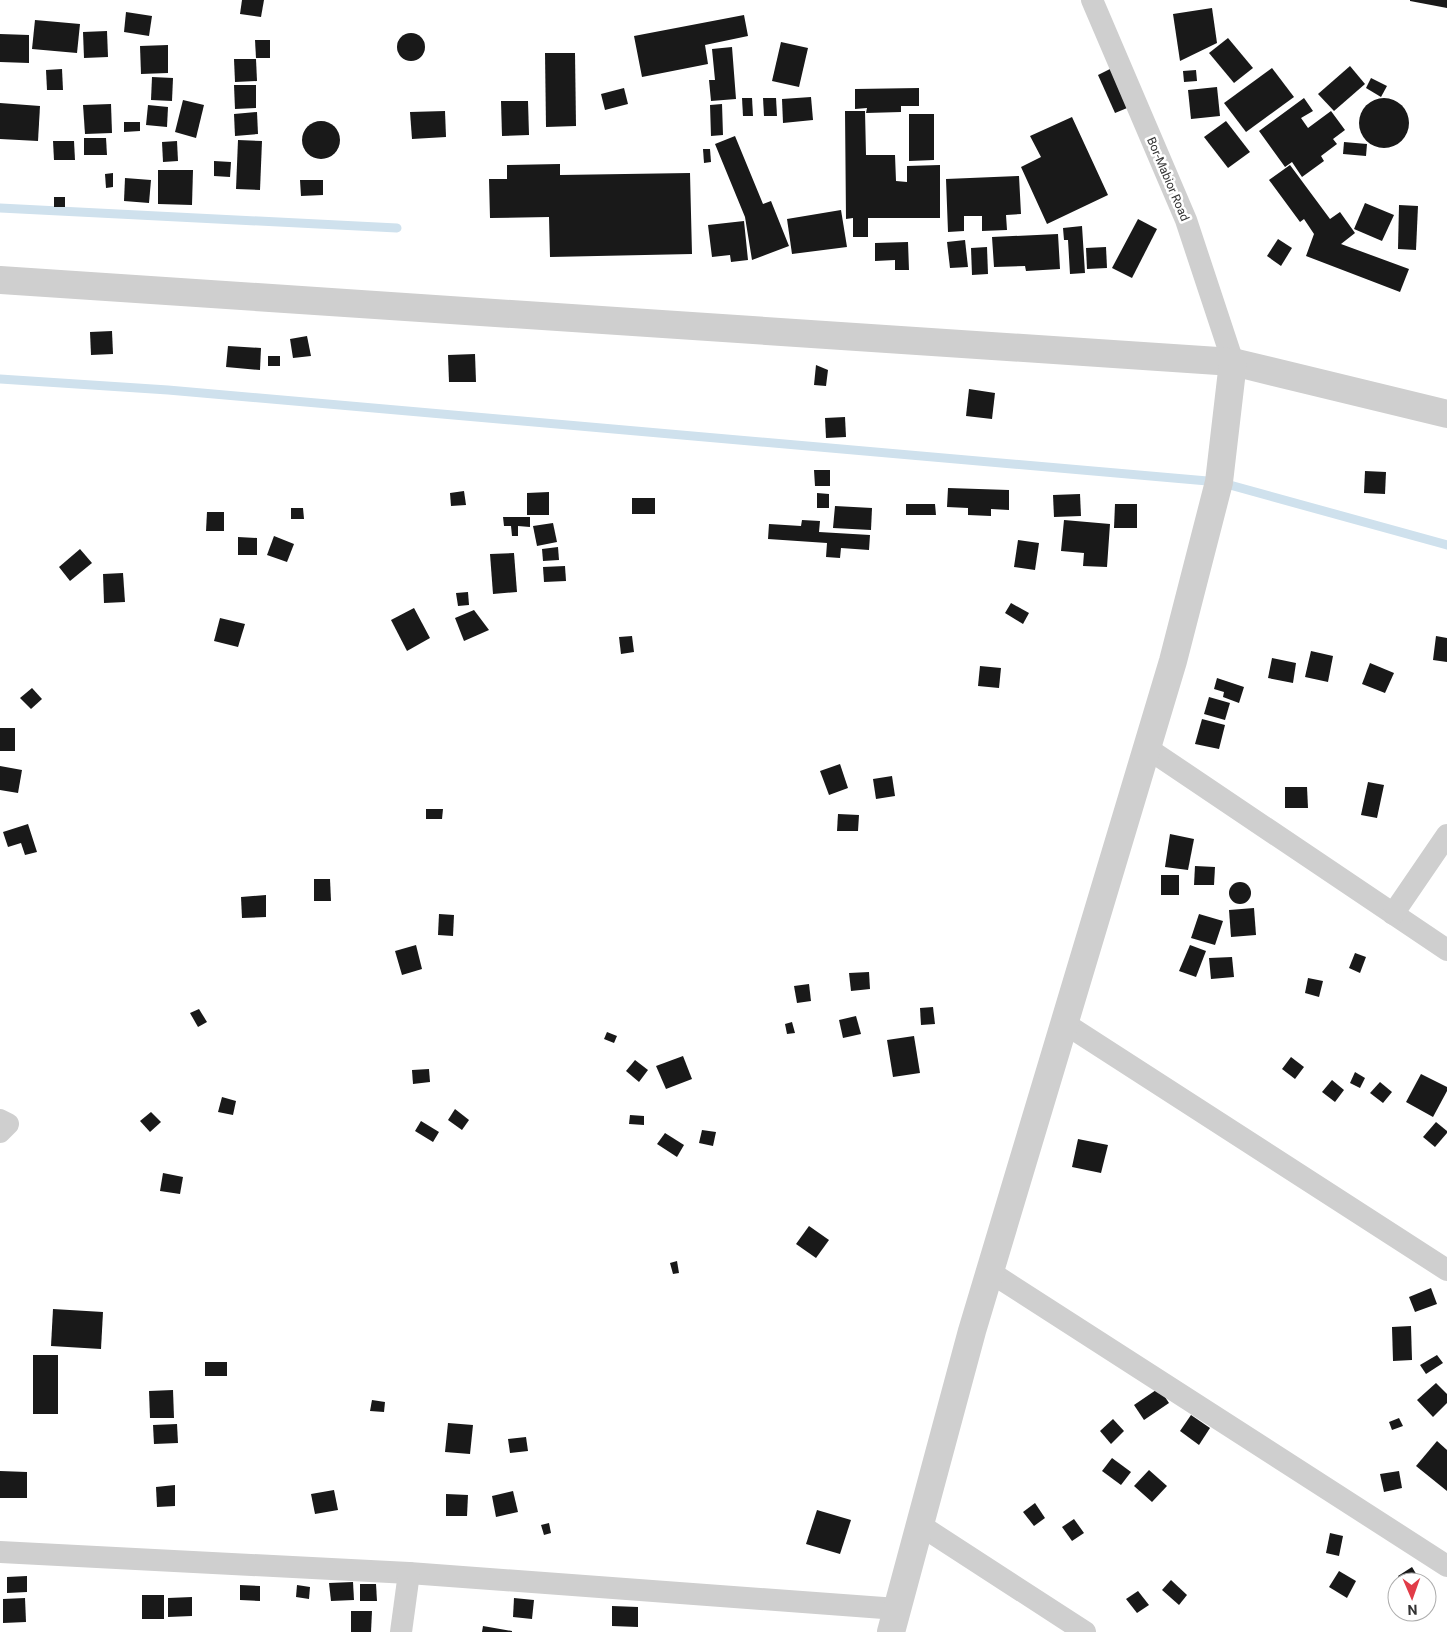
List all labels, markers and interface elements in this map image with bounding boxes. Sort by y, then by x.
street label: Bor-Mabior Road [1144,135,1192,223]
north arrow [1387,1572,1437,1622]
text: N [1407,1602,1418,1618]

